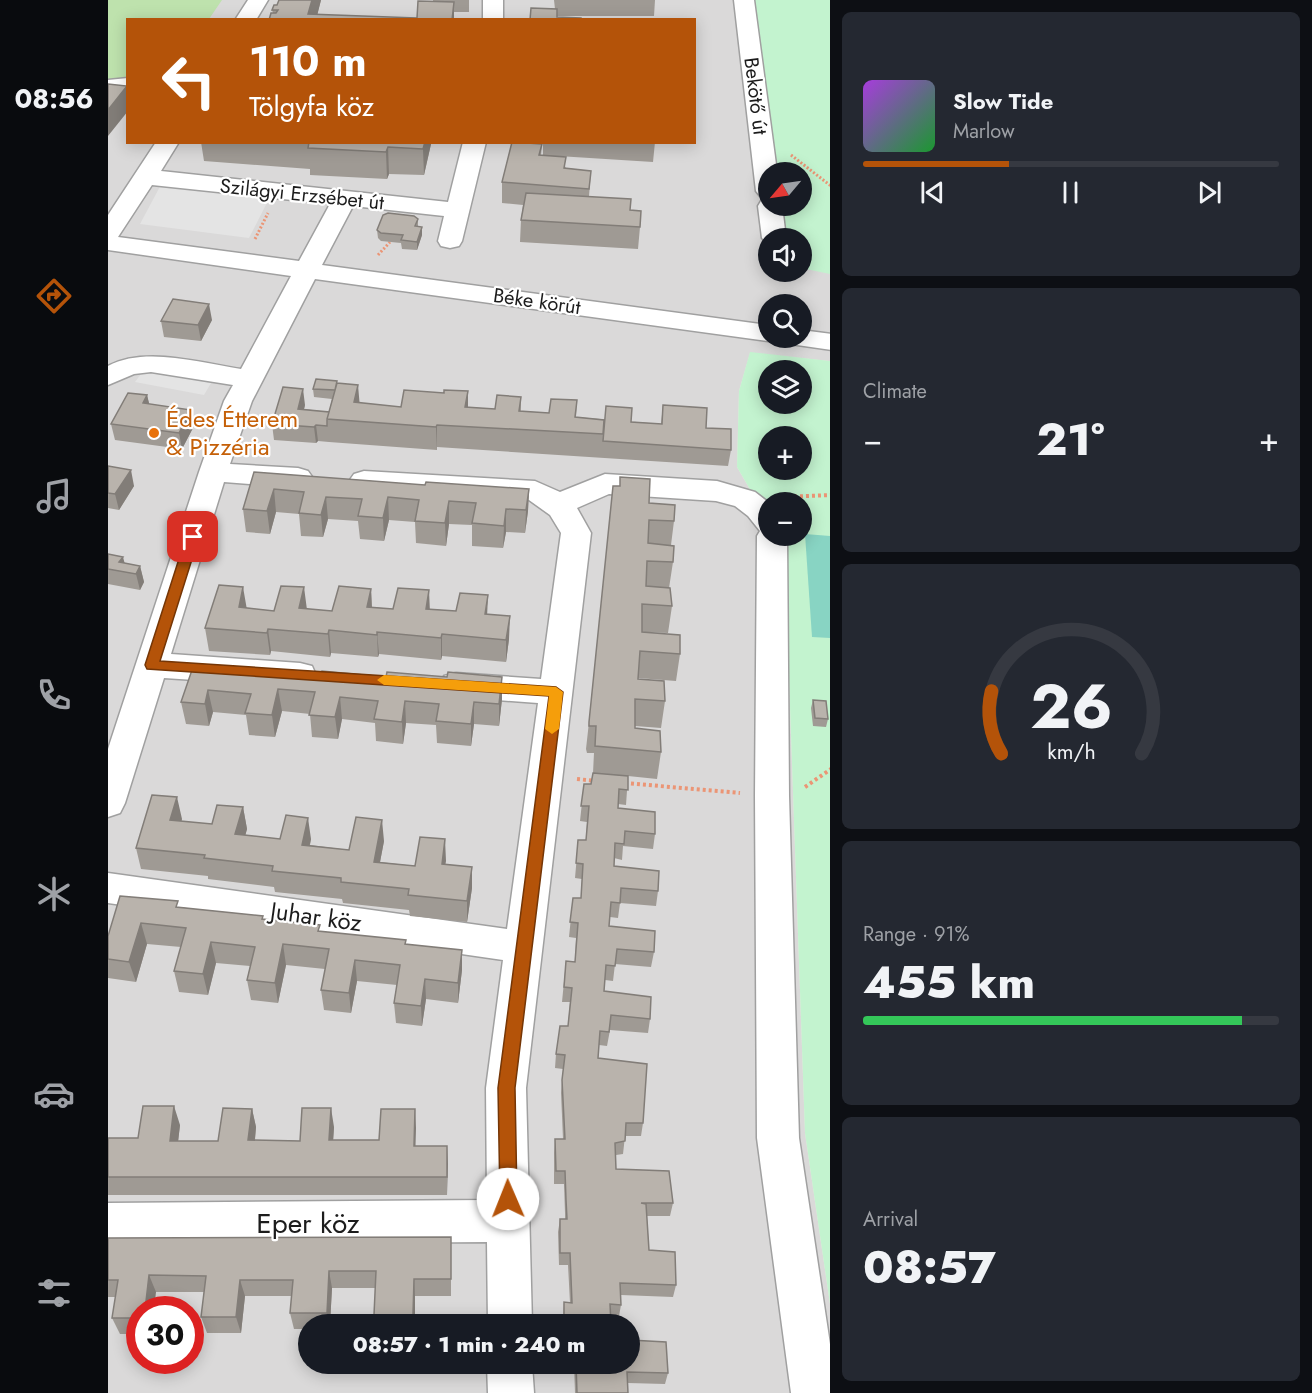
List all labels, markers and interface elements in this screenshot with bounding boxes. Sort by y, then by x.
text: 110 m [249,31,367,92]
icon: left [150,42,228,120]
street label: Bekötő út [736,56,775,137]
text: 08:56 [15,79,93,118]
text: Slow Tide [953,85,1053,117]
text: Tölgyfa köz [249,87,374,126]
text: Marlow [953,117,1015,146]
north arrow [758,162,812,216]
map controls [758,162,812,546]
street label: Szilágyi Erzsébet út [218,171,386,218]
icon: previous [916,176,949,209]
icon: pause [1054,176,1087,209]
icon: next [1193,176,1226,209]
button: sound [758,228,812,282]
icon: directions [33,275,75,317]
street label: Béke körút [491,281,583,322]
button: search [758,294,812,348]
button: layers [758,360,812,414]
text: Climate [863,377,927,406]
place label: Édes Étterem & Pizzéria [166,401,298,464]
text: 21° [1037,407,1105,472]
text: − [863,416,882,463]
text: + [1259,416,1279,463]
marker: Édes Étterem & Pizzéria [147,426,161,440]
button: + [758,426,812,480]
icon: music [33,475,75,517]
button: − [758,492,812,546]
pin [167,511,218,562]
icon: arrive [176,520,209,553]
text: 26 [1030,661,1112,751]
icon: phone [33,674,75,716]
text: km/h [1047,736,1095,767]
icon: climate [33,873,75,915]
street label: Juhar köz [265,892,364,940]
text: Range · 91% [863,920,970,949]
text: 455 km [863,950,1035,1015]
icon: car [33,1073,75,1115]
position arrow [476,1167,540,1231]
street label: Eper köz [256,1203,360,1244]
text: Arrival [863,1205,918,1234]
text: 08:57 [863,1235,996,1300]
icon: filters [33,1272,75,1314]
speed limit sign: 30 [126,1296,204,1374]
text: 08:57 · 1 min · 240 m [353,1328,585,1360]

